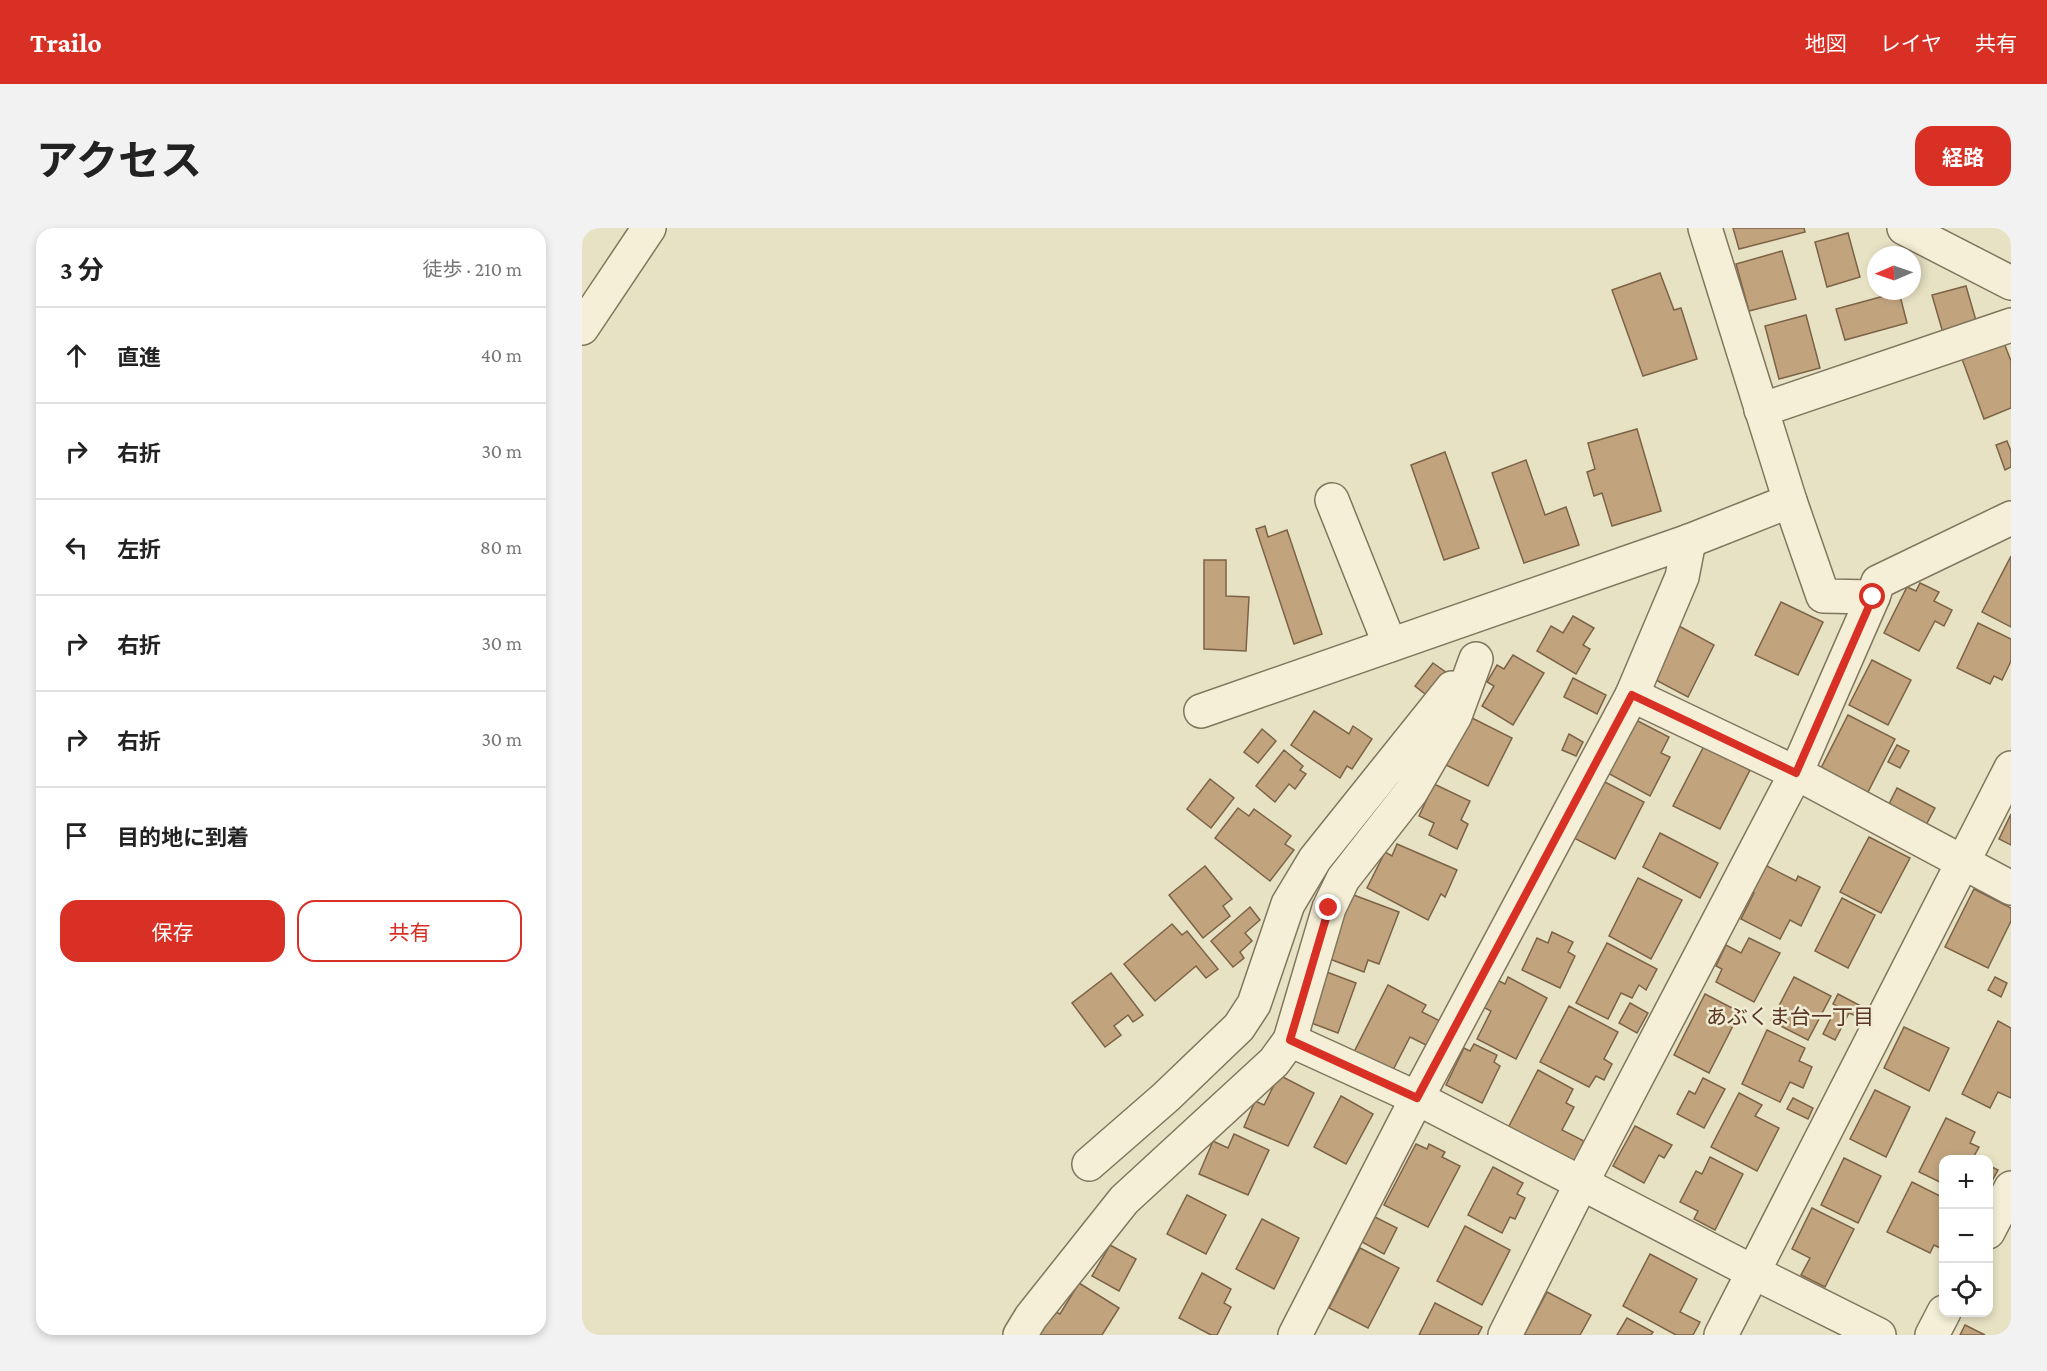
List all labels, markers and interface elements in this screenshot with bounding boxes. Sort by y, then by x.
text: Trailo [30,27,102,58]
text: 地図 [1805,32,1847,56]
text: レイヤ [1880,32,1942,56]
text: 共有 [1975,32,2017,56]
button: 経路 [1915,126,2011,186]
text: アクセス [36,137,202,184]
north arrow [1867,246,1921,300]
text: 3 分 [60,256,104,285]
text: 徒歩 · 210 m [422,258,522,280]
icon: ahead [60,339,93,372]
text: 40 m [481,344,522,366]
text: 直進 [117,345,161,370]
icon: right [60,435,93,468]
text: 30 m [481,440,522,462]
text: 右折 [117,441,161,466]
icon: left [60,531,93,564]
text: 80 m [480,536,522,558]
text: 左折 [117,537,161,562]
route start [1859,583,1885,609]
icon: right [60,627,93,660]
text: 30 m [481,632,522,654]
text: 右折 [117,633,161,658]
icon: right [60,723,93,756]
text: 30 m [481,728,522,750]
text: 右折 [117,729,161,754]
icon: arrive [60,819,93,852]
text: 目的地に到着 [117,825,249,850]
route end [1315,894,1341,920]
button: 保存 [60,900,285,962]
button: 共有 [297,900,522,962]
district label: あぶくま台一丁目 [1706,1005,1874,1029]
map controls [1939,1155,1993,1317]
button: + [1939,1155,1993,1209]
button: − [1939,1209,1993,1263]
button: locate [1939,1263,1993,1317]

